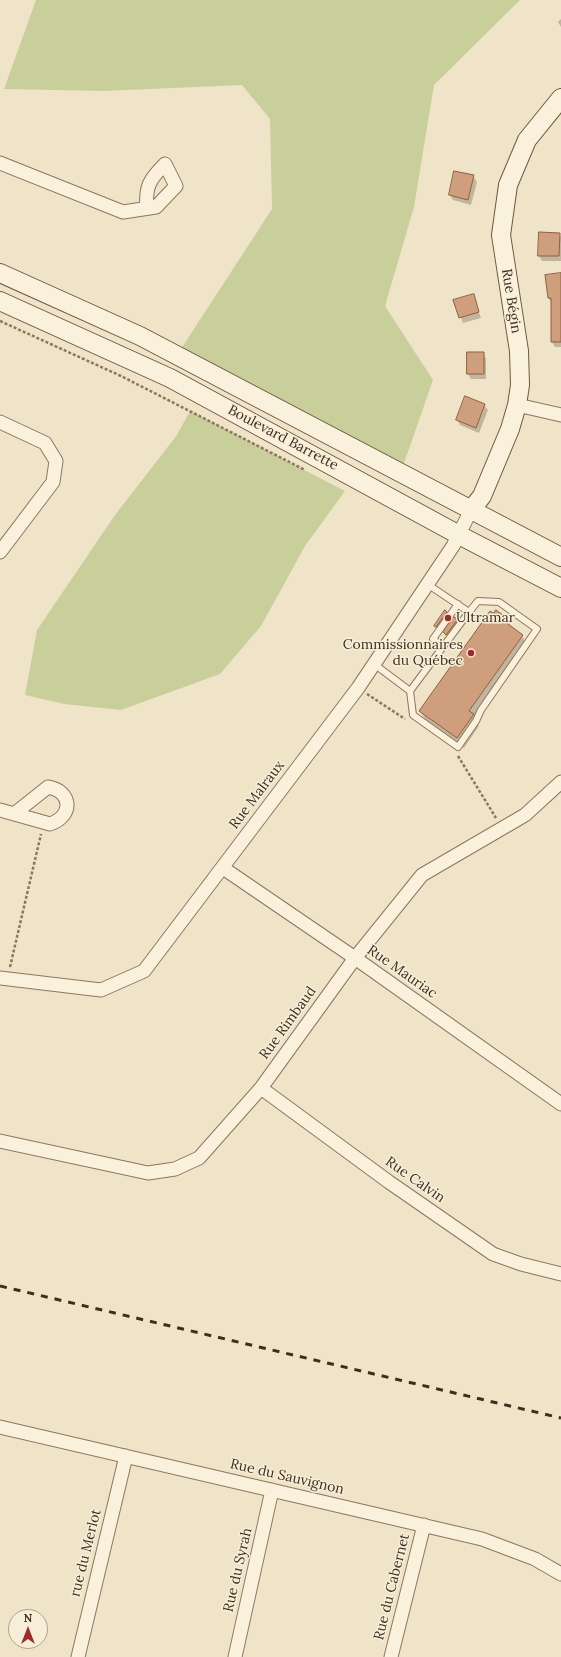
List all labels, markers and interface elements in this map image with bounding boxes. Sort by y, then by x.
street label: Rue Bégin [498,267,524,335]
street label: Boulevard Barrette [225,402,341,474]
place label: Ultramar [456,610,515,626]
marker: Ultramar [443,613,453,623]
place label: Commissionnaires du Québec [343,637,463,670]
marker: Commissionnaires du Québec [466,648,476,658]
street label: Rue Malraux [226,758,288,832]
street label: Rue Mauriac [364,942,440,1002]
street label: Rue Rimbaud [256,983,320,1063]
street label: Rue Calvin [382,1153,448,1207]
street label: Rue du Sauvignon [229,1456,345,1498]
street label: rue du Merlot [67,1507,105,1599]
street label: Rue du Syrah [220,1526,256,1614]
street label: Rue du Cabernet [371,1532,413,1642]
north arrow [8,1609,48,1649]
text: N [24,1611,32,1625]

